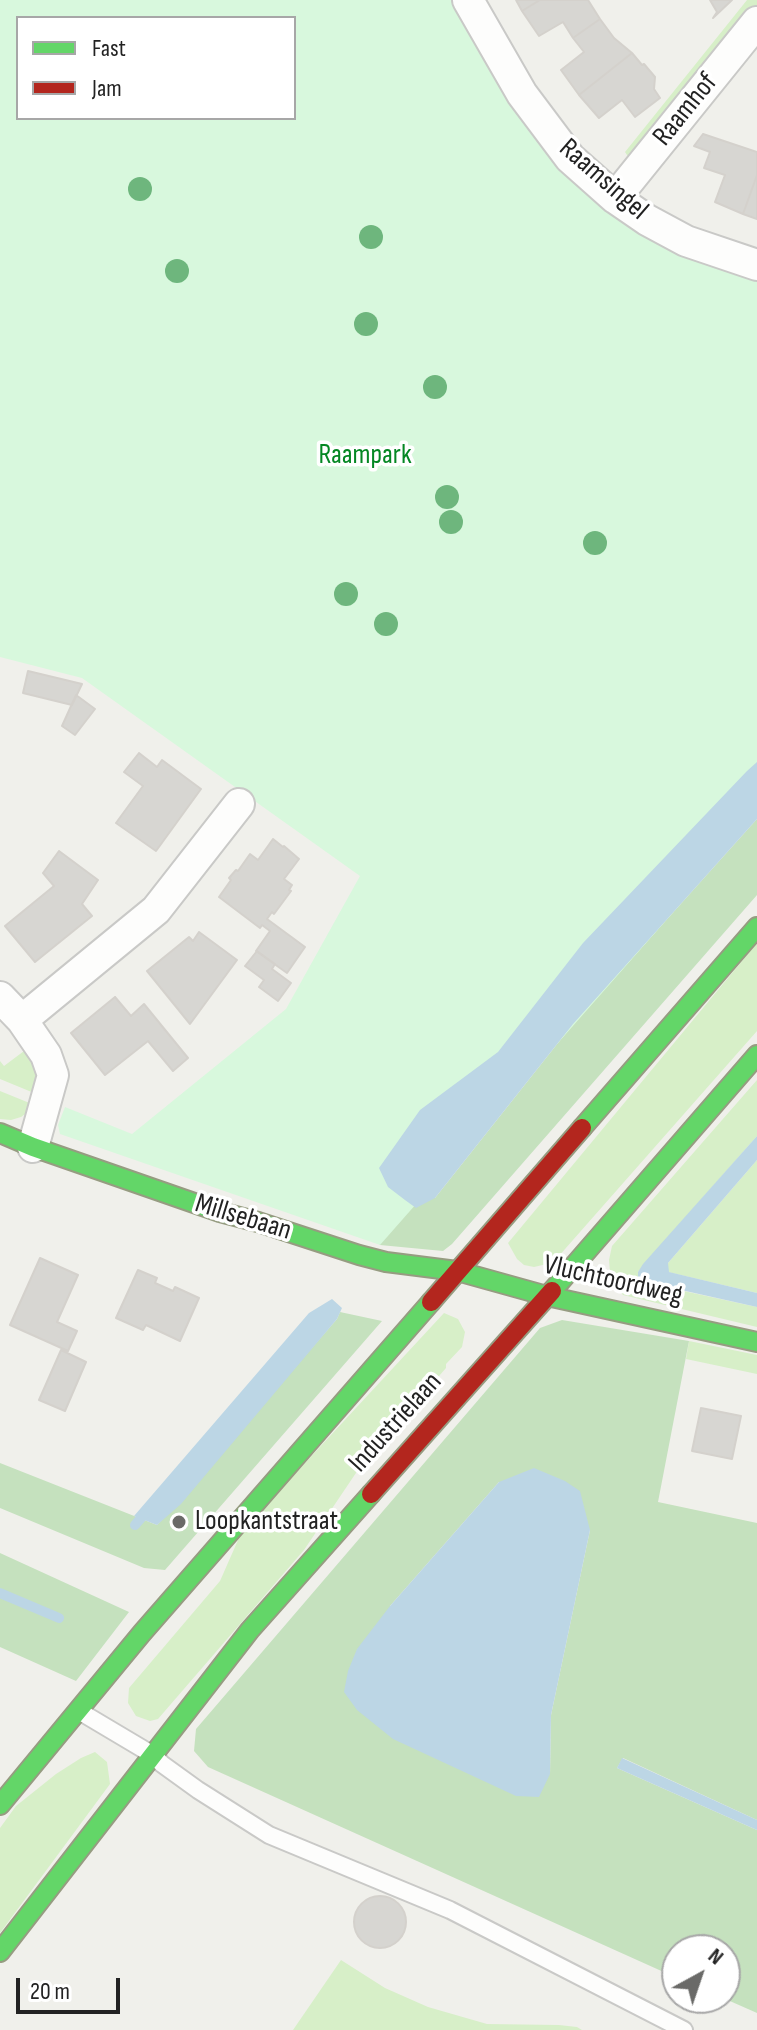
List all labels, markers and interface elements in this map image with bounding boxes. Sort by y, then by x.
legend [16,16,296,120]
text: Fast [92,34,126,63]
street label: Raamhof [647,67,725,153]
text: Jam [92,74,122,103]
street label: Raamsingel [552,132,654,228]
park label: Raampark [318,439,412,473]
street label: Millsebaan [191,1188,295,1248]
street label: Vluchtoordweg [540,1249,686,1313]
street label: Industrielaan [342,1366,450,1480]
place label: Loopkantstraat [195,1505,338,1539]
marker: Loopkantstraat [170,1513,188,1531]
north arrow [661,1934,741,2014]
text: N [702,1943,729,1971]
scale bar [20,1962,124,2012]
text: 20 m [30,1977,70,2006]

